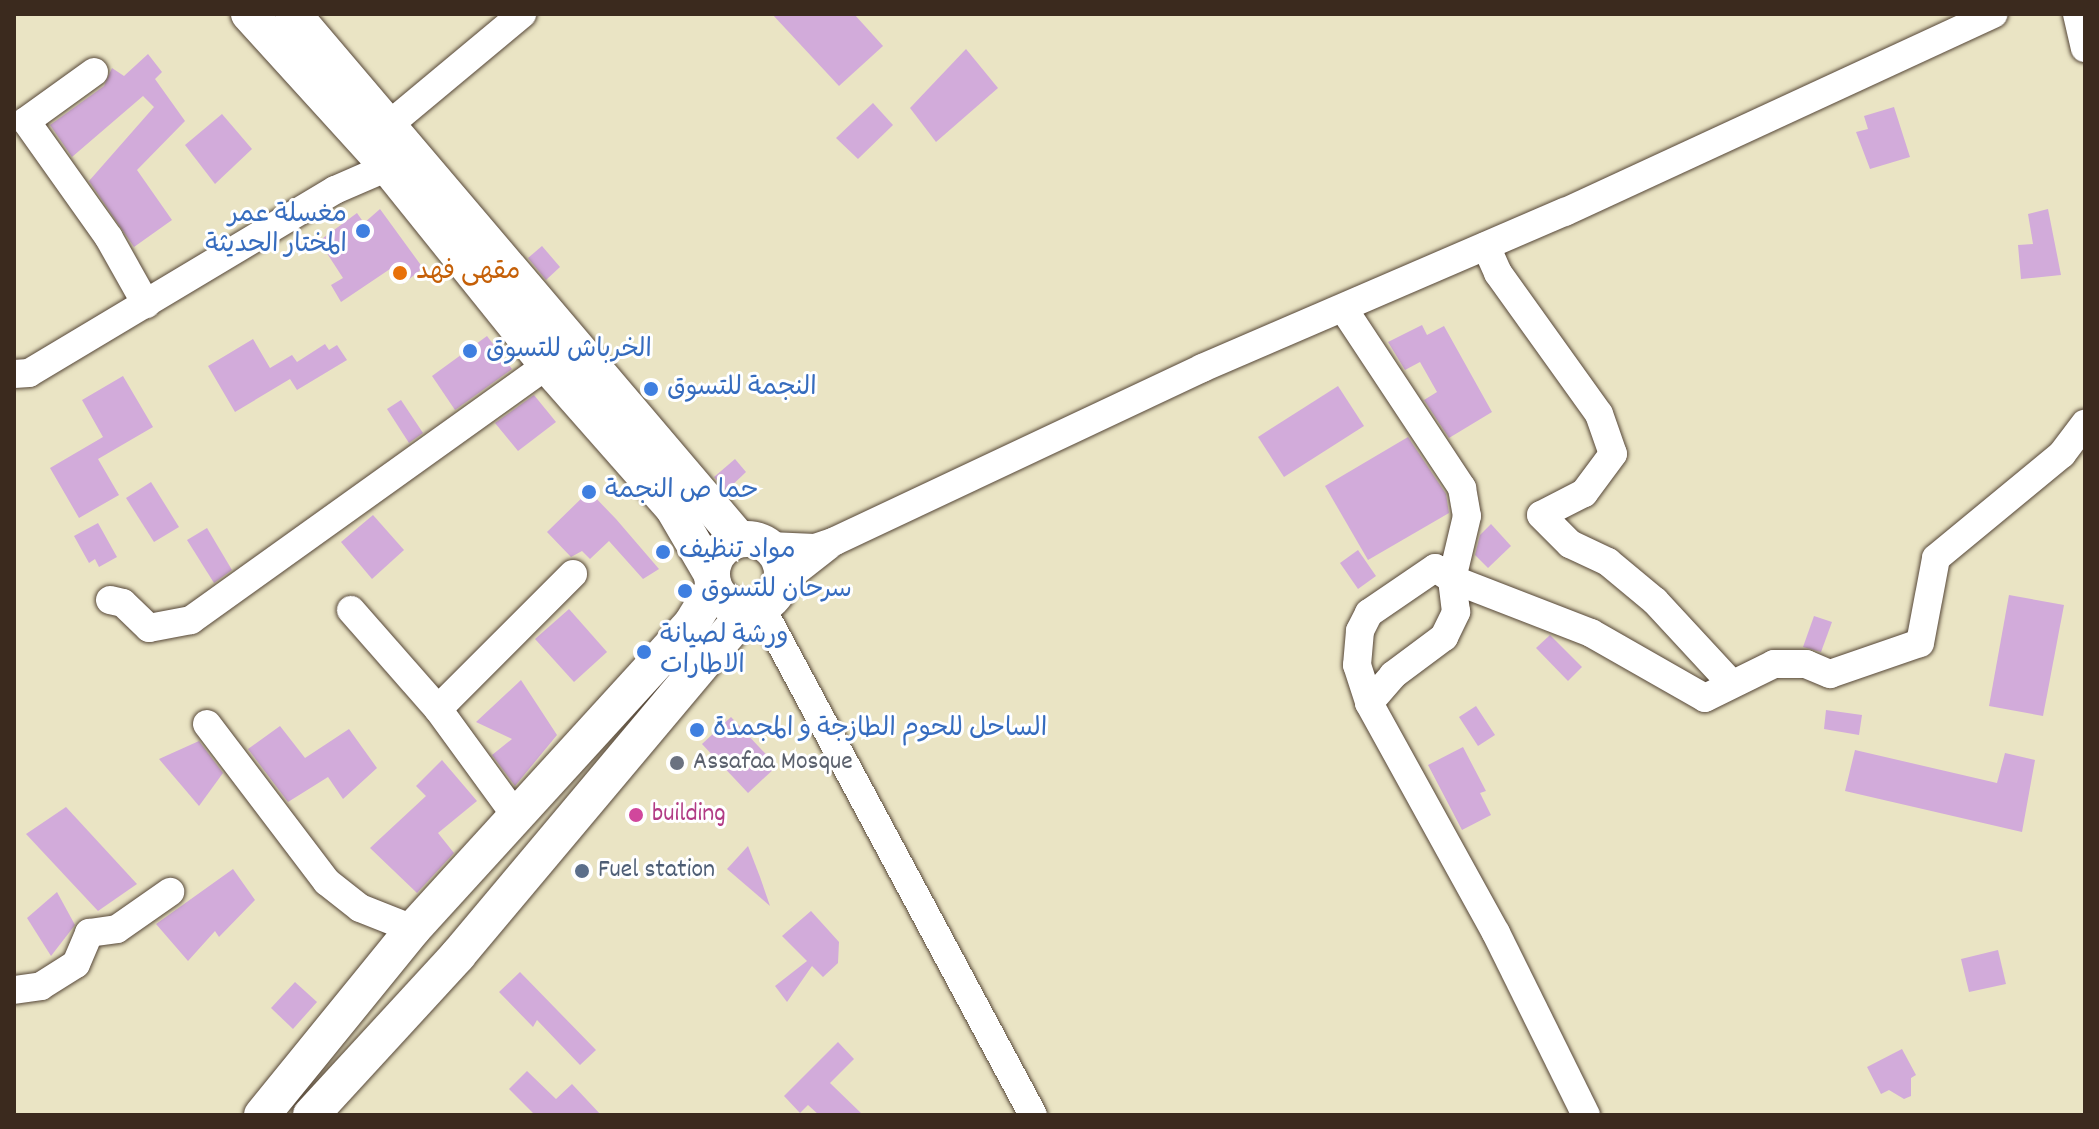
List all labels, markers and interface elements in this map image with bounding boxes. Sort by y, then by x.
place label: مغسلة عمر المختار الحديثة [205,200,347,262]
marker: مغسلة عمر المختار الحديثة [354,222,372,240]
place label: مقهى فهد [416,257,520,289]
marker: مقهى فهد [391,264,409,282]
place label: الخرباش للتسوق [486,335,652,367]
marker: الخرباش للتسوق [461,342,479,360]
place label: النجمة للتسوق [667,373,817,405]
marker: النجمة للتسوق [642,380,660,398]
place label: حما ص النجمة [605,476,759,508]
marker: حما ص النجمة [580,483,598,501]
place label: مواد تنظيف [679,536,796,568]
marker: مواد تنظيف [654,543,672,561]
place label: سرحان للتسوق [701,575,852,607]
marker: سرحان للتسوق [676,582,694,600]
place label: ورشة لصيانة الاطارات [660,621,788,682]
marker: ورشة لصيانة الاطارات [635,643,653,661]
place label: الساحل للحوم الطازجة و المجمدة [713,714,1047,746]
marker: الساحل للحوم الطازجة و المجمدة [688,721,706,739]
place label: Assafaa Mosque [693,747,853,779]
marker: Assafaa Mosque [668,754,686,772]
place label: building [652,799,726,831]
marker: building [627,806,645,824]
place label: Fuel station [598,855,715,887]
marker: Fuel station [573,862,591,880]

